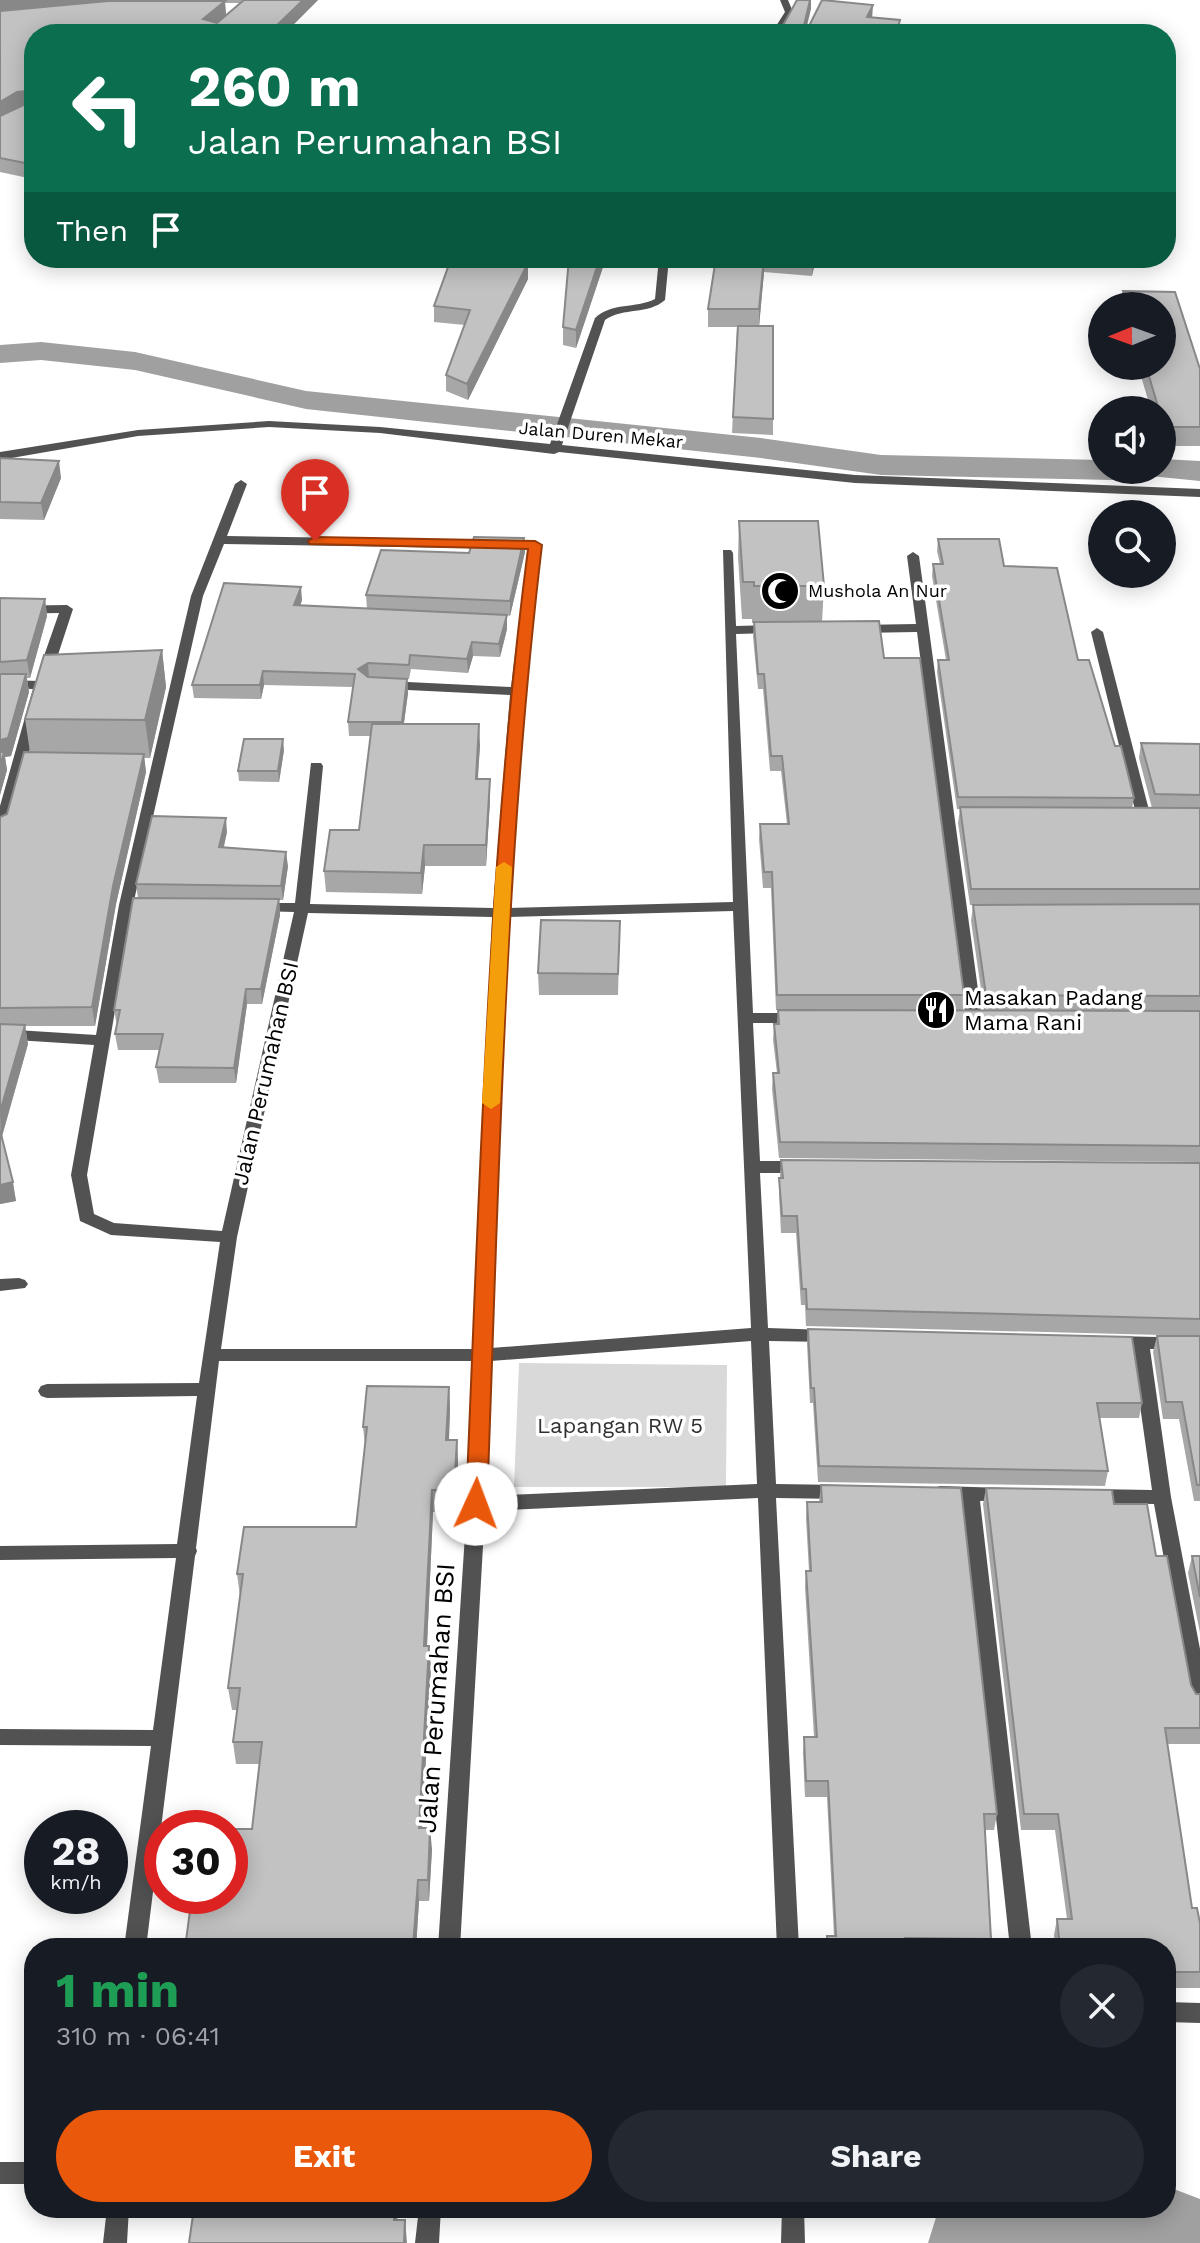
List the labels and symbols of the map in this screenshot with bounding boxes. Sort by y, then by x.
north arrow [1088,292,1176,380]
street label: Jalan Duren Mekar [518,417,684,452]
pin [281,459,349,541]
mosque icon: Mushola An Nur [759,570,801,612]
place label: Mushola An Nur [808,580,947,601]
street label: Jalan Perumahan BSI [228,959,303,1187]
place label: Masakan Padang Mama Rani [964,985,1143,1035]
restaurant icon: Masakan Padang Mama Rani [915,989,957,1031]
park label: Lapangan RW 5 [537,1413,703,1438]
position arrow [434,1462,518,1546]
street label: Jalan Perumahan BSI [412,1562,460,1834]
speed limit sign: 30 [144,1810,248,1914]

